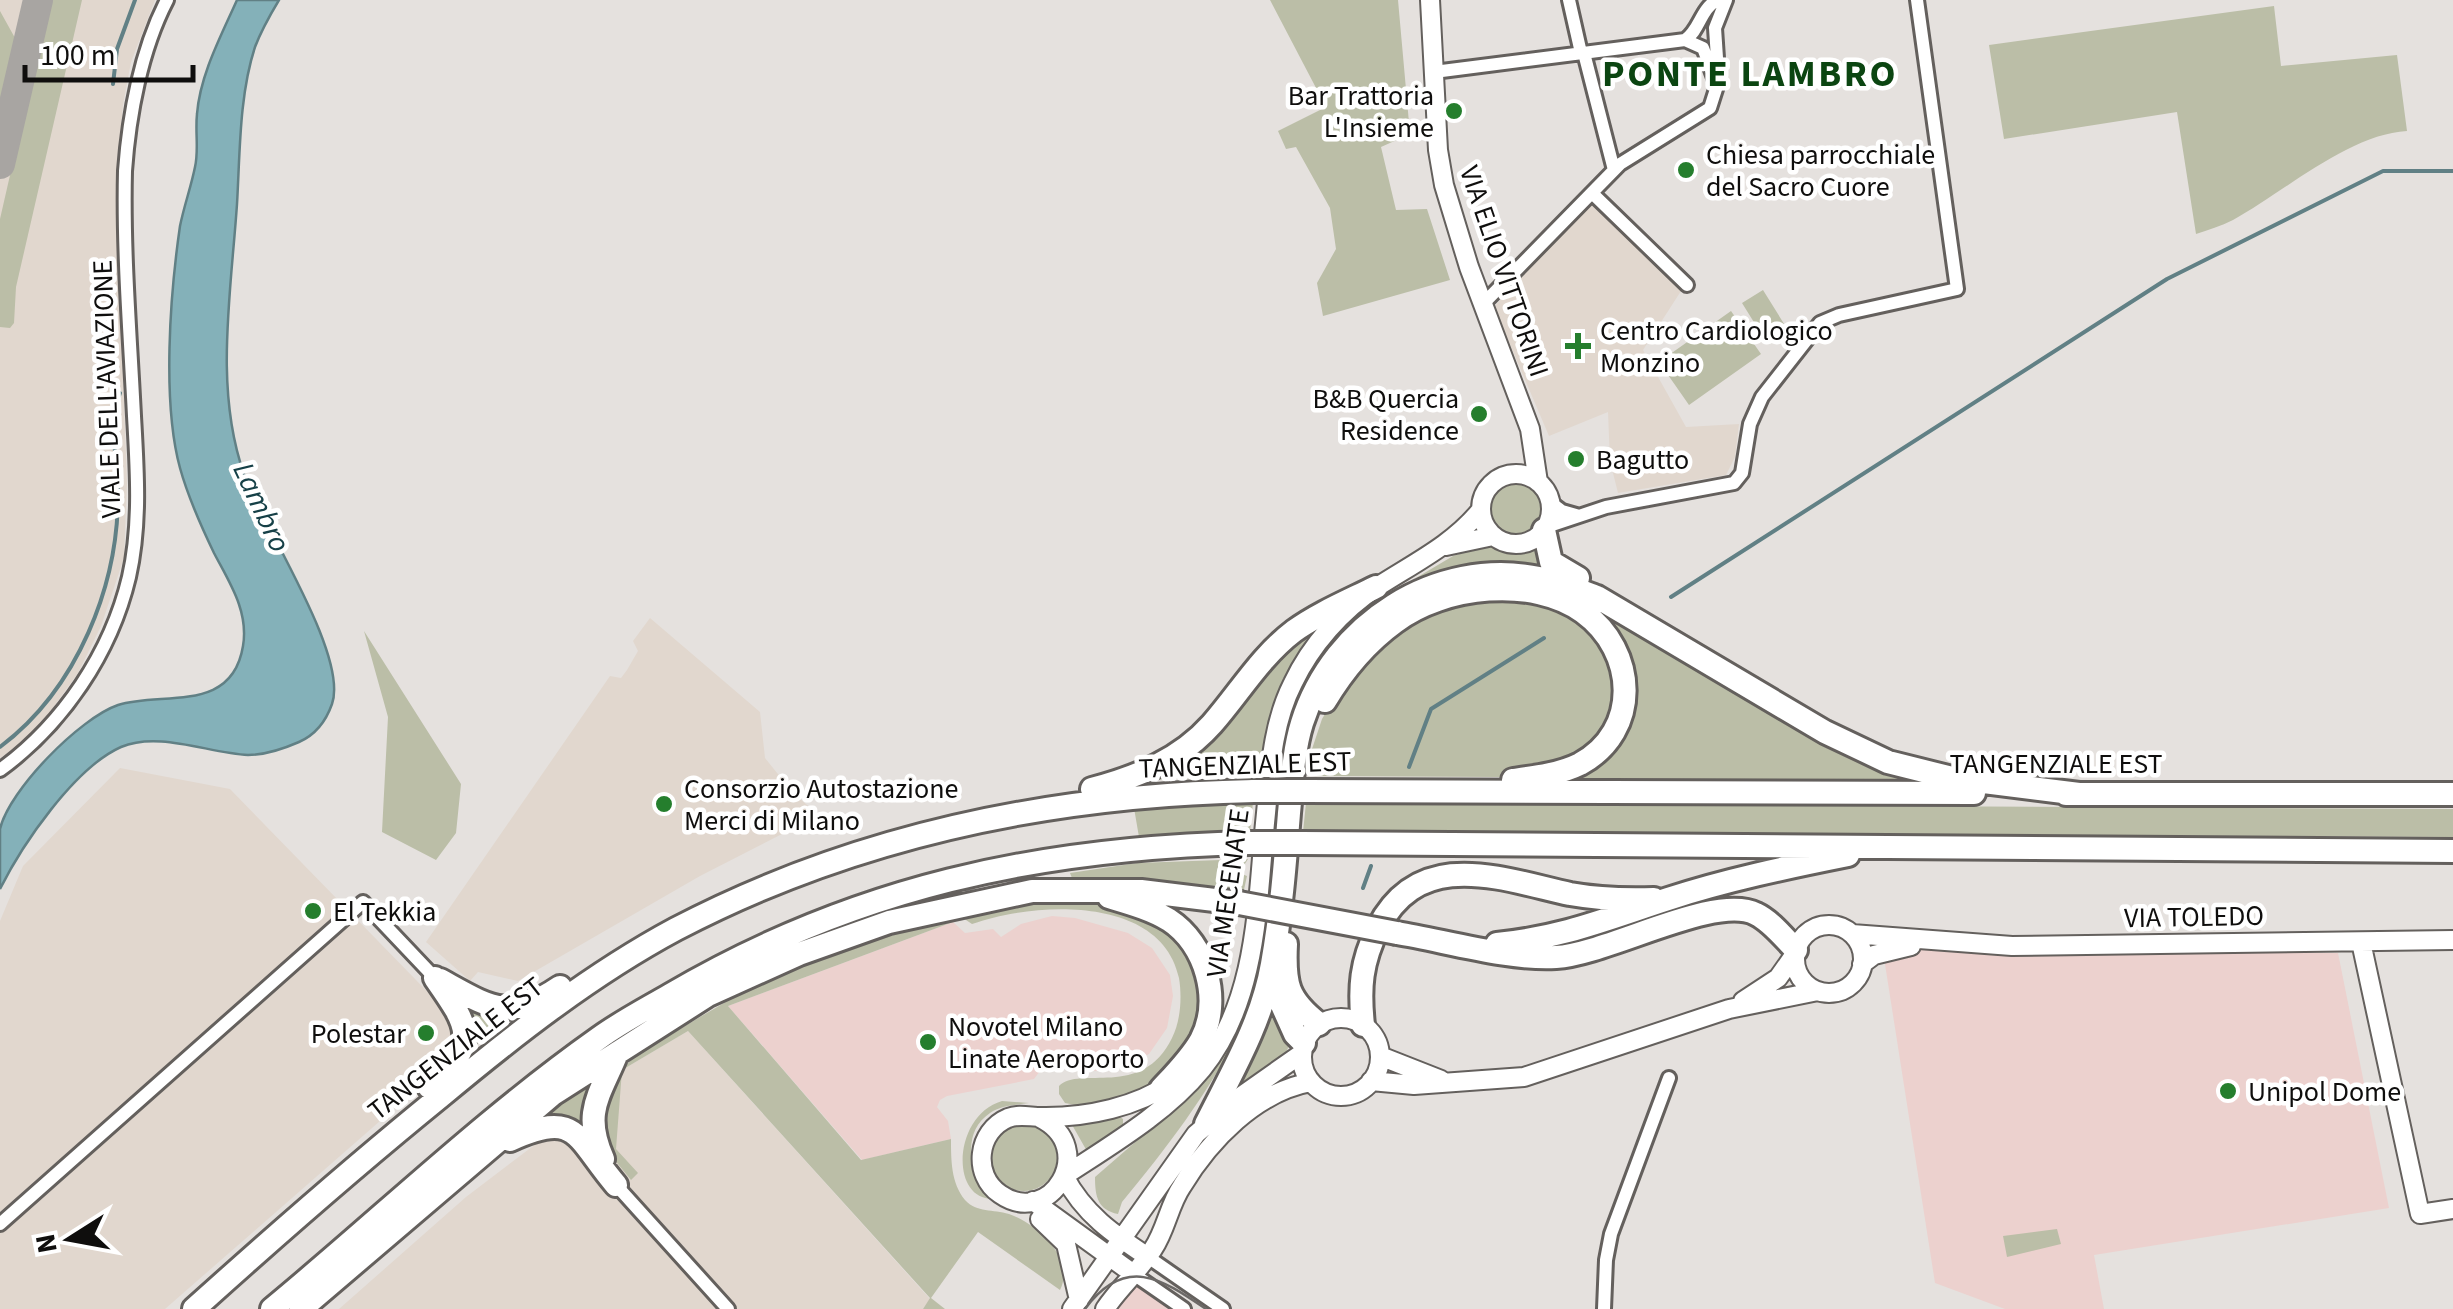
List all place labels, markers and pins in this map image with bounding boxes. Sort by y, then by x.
place label: Bar Trattoria L'Insieme [1288,76,1434,148]
marker: Bar Trattoria L'Insieme [1443,100,1465,122]
place label: Chiesa parrocchiale del Sacro Cuore [1706,135,1935,207]
marker: Chiesa parrocchiale del Sacro Cuore [1675,159,1697,181]
place label: Centro Cardiologico Monzino [1600,311,1833,383]
marker: Centro Cardiologico Monzino [1565,333,1591,359]
place label: B&B Quercia Residence [1313,379,1459,451]
marker: B&B Quercia Residence [1468,403,1490,425]
place label: Bagutto [1596,440,1689,480]
marker: Bagutto [1565,448,1587,470]
place label: Consorzio Autostazione Merci di Milano [684,769,958,841]
marker: Consorzio Autostazione Merci di Milano [653,793,675,815]
place label: El Tekkia [333,892,436,932]
marker: El Tekkia [302,900,324,922]
place label: Novotel Milano Linate Aeroporto [948,1007,1145,1079]
place label: Polestar [311,1014,406,1054]
marker: Polestar [415,1022,437,1044]
marker: Novotel Milano Linate Aeroporto [917,1031,939,1053]
place label: Unipol Dome [2248,1072,2401,1112]
marker: Unipol Dome [2217,1080,2239,1102]

